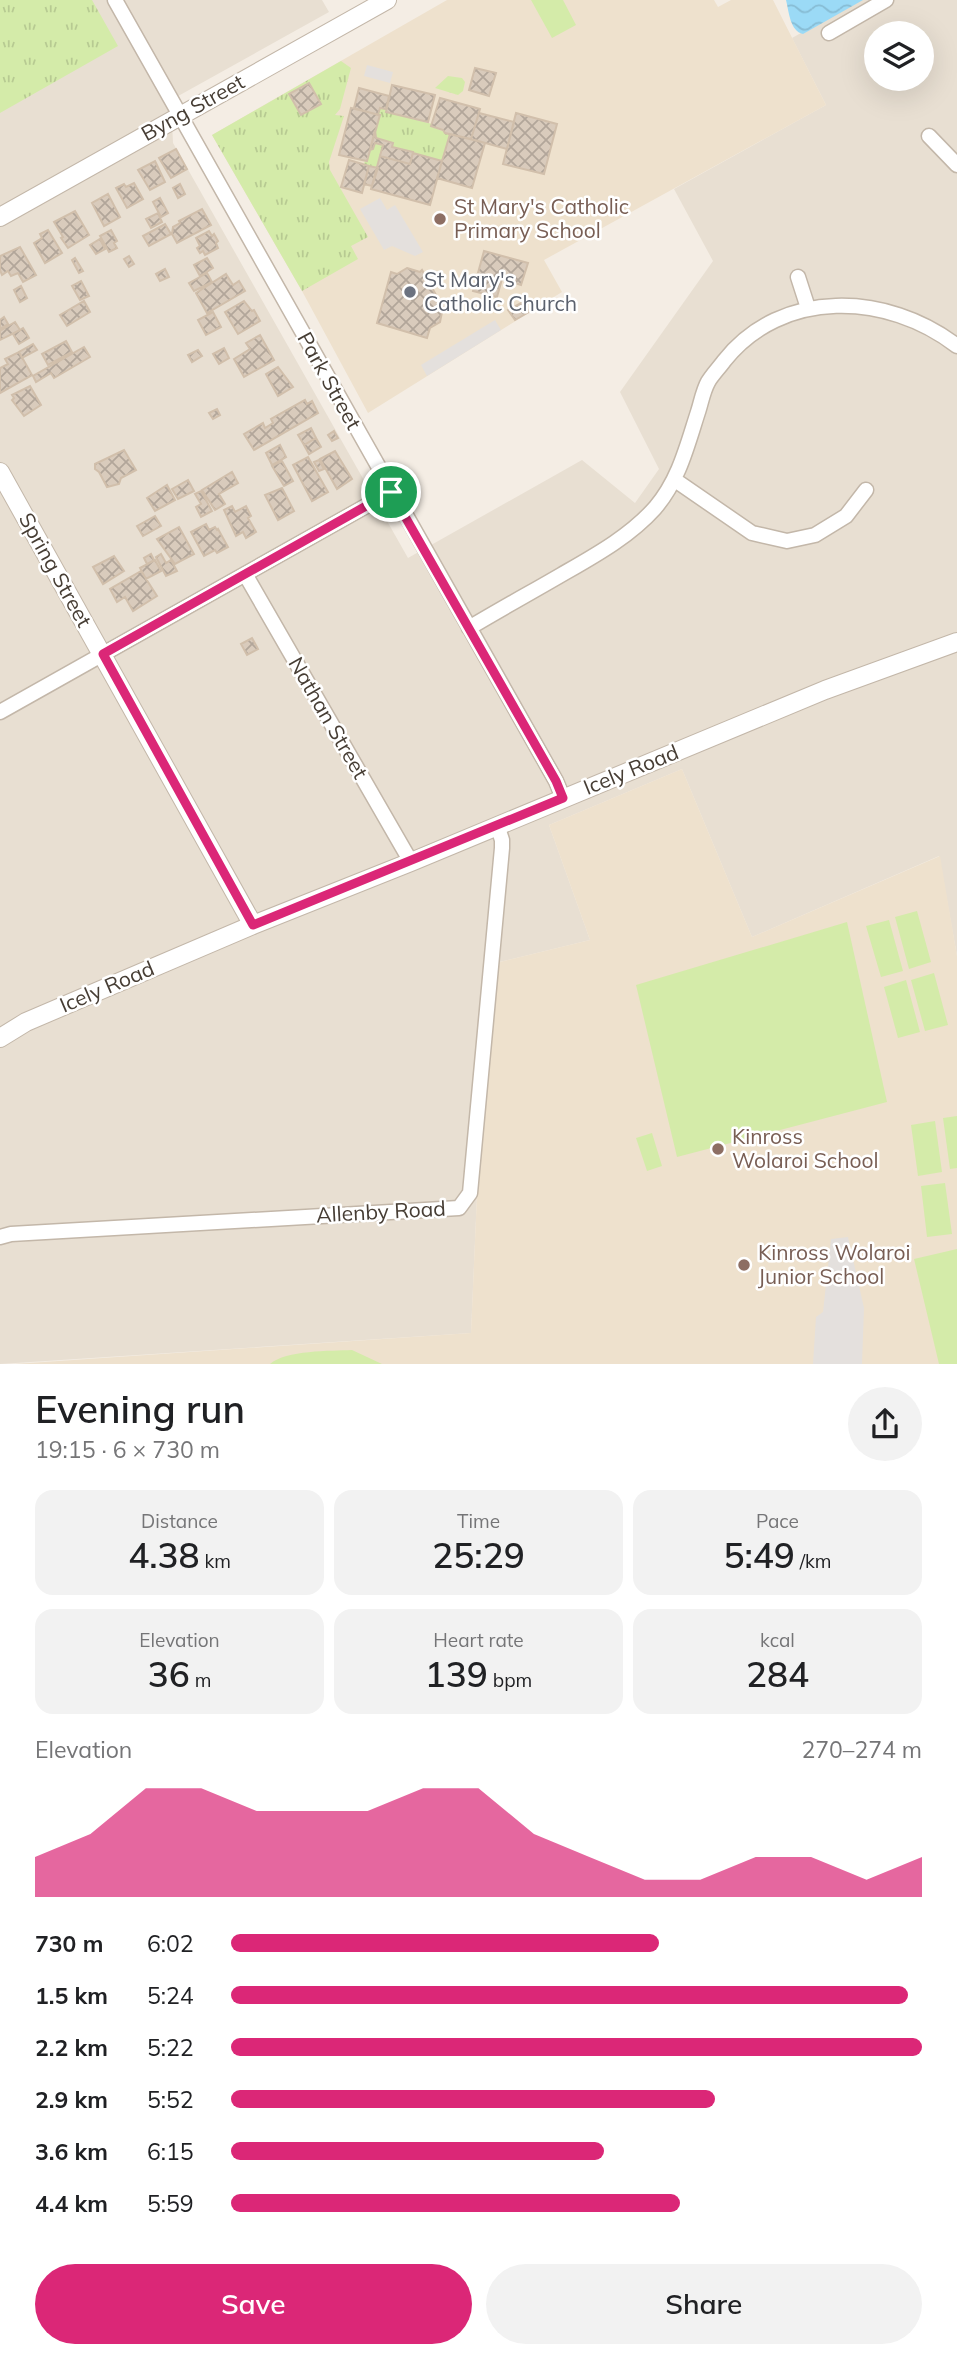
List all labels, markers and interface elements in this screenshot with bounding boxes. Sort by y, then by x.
map controls [864,21,934,91]
button: layers [864,21,934,91]
street label: Byng Street [136,68,249,146]
place label: St Mary's Catholic Primary School [454,193,629,243]
marker: St Mary's Catholic Primary School [432,211,448,227]
place label: St Mary's Catholic Church [424,266,577,316]
marker: St Mary's Catholic Church [402,284,418,300]
street label: Park Street [292,327,367,434]
pin [361,462,421,522]
icon: arrive [372,473,410,511]
street label: Spring Street [14,508,98,631]
street label: Nathan Street [284,652,374,783]
street label: Icely Road [579,738,682,800]
street label: Icely Road [55,955,158,1018]
place label: Kinross Wolaroi School [732,1123,878,1173]
marker: Kinross Wolaroi School [710,1141,726,1157]
street label: Allenby Road [315,1195,446,1227]
place label: Kinross Wolaroi Junior School [758,1239,911,1289]
marker: Kinross Wolaroi Junior School [736,1257,752,1273]
text: Evening run [35,1385,245,1433]
button: share [848,1387,922,1461]
text: 19:15 · 6 × 730 m [35,1435,220,1464]
text: Distance [141,1509,218,1533]
text: Time [457,1509,500,1533]
text: Pace [756,1509,799,1533]
text: 4.38 [128,1533,199,1577]
text: 25:29 [432,1533,525,1577]
text: 5:49 [723,1533,795,1577]
text: km [199,1549,231,1573]
text: /km [795,1549,832,1573]
text: Elevation [139,1628,220,1652]
text: Heart rate [433,1628,524,1652]
text: kcal [760,1628,795,1652]
text: 36 [148,1652,190,1696]
text: 139 [425,1652,488,1696]
text: 284 [746,1652,809,1696]
text: m [190,1668,211,1692]
text: bpm [488,1668,532,1692]
text: Elevation [35,1735,132,1764]
text: 270–274 m [801,1735,922,1764]
text: 730 m [35,1929,103,1958]
text: 6:02 [147,1929,194,1958]
text: 1.5 km [35,1981,108,2010]
text: 5:24 [147,1981,194,2010]
text: 2.2 km [35,2033,108,2062]
text: 5:22 [147,2033,194,2062]
text: 2.9 km [35,2085,108,2114]
text: 5:52 [147,2085,194,2114]
text: 3.6 km [35,2137,108,2166]
text: 6:15 [147,2137,194,2166]
text: 4.4 km [35,2189,108,2218]
text: 5:59 [147,2189,194,2218]
button: Save [35,2264,472,2344]
button: Share [486,2264,922,2344]

